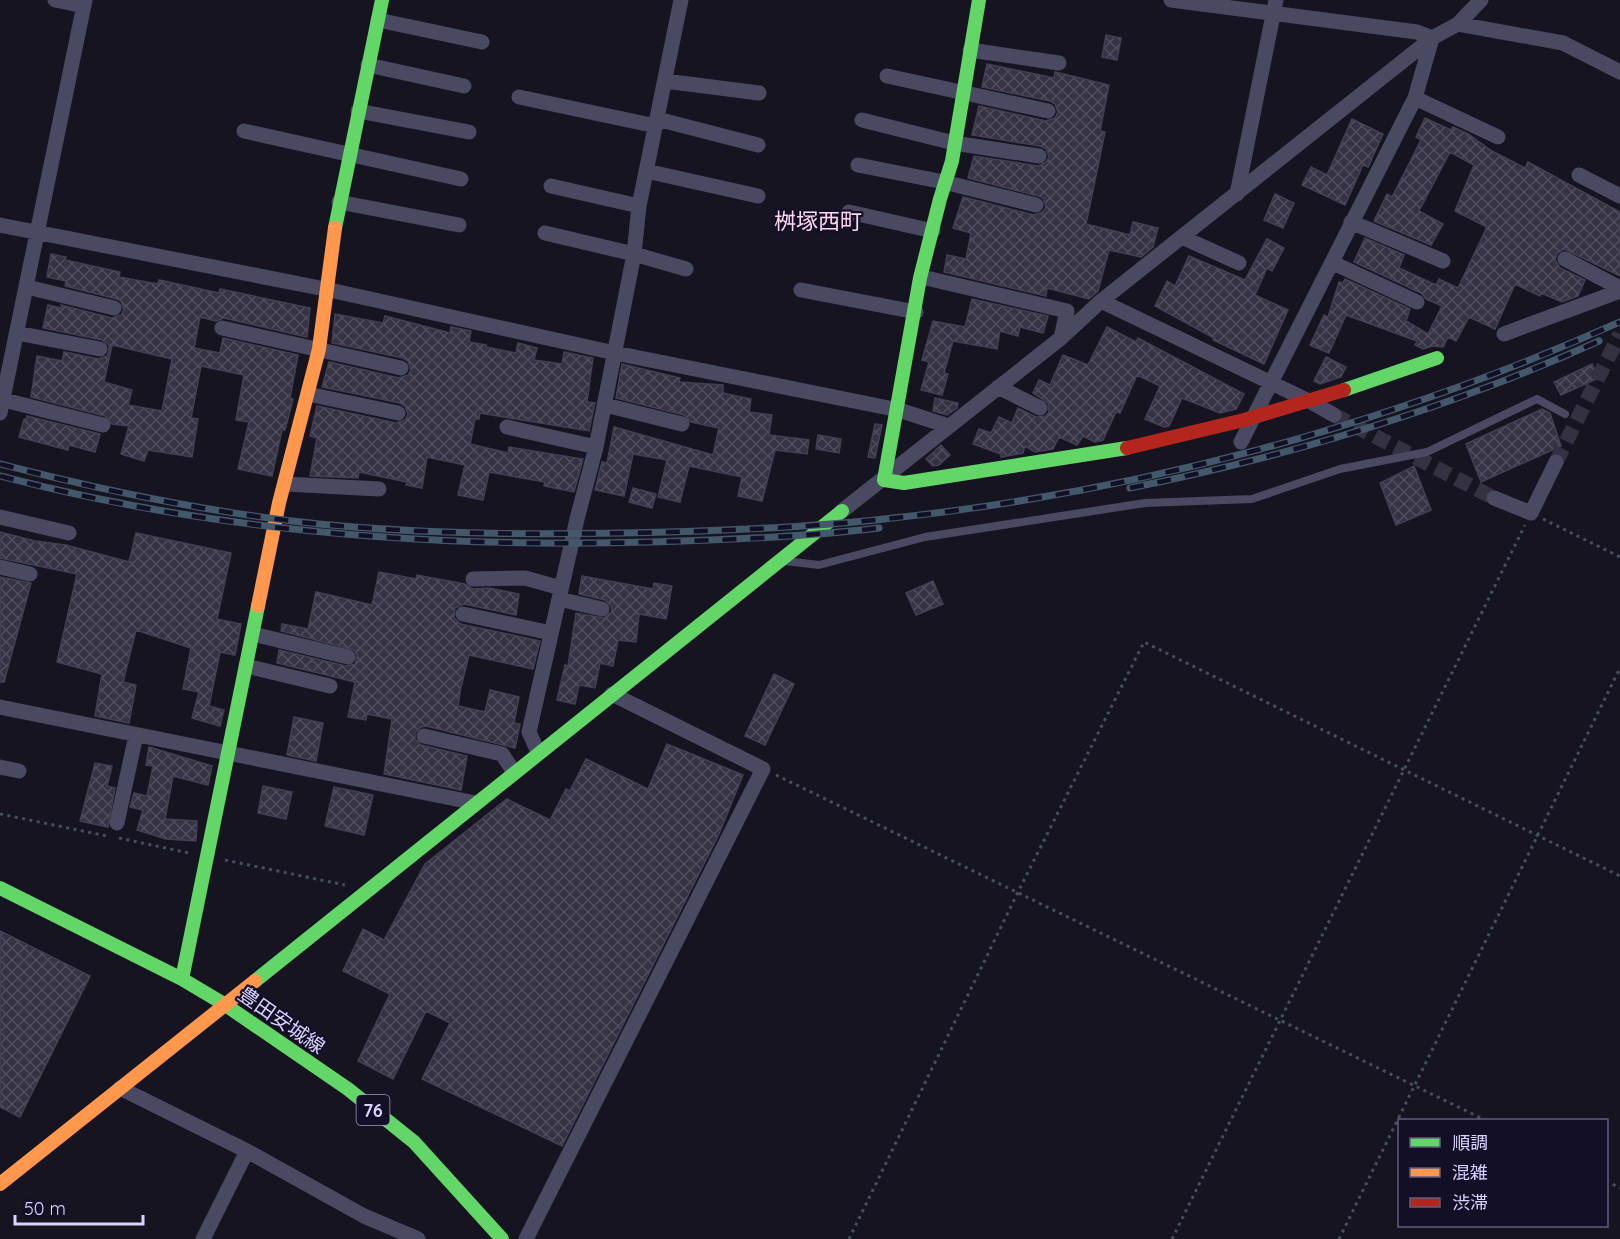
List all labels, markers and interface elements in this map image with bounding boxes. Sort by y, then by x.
district label: 桝塚西町 [774,207,862,235]
street label: 豊田安城線 [234,981,330,1059]
road number: 76 [356,1095,389,1125]
legend [1398,1119,1608,1227]
text: 順調 [1452,1131,1488,1154]
text: 混雑 [1452,1161,1488,1184]
scale bar [15,1188,142,1226]
text: 渋滞 [1452,1191,1488,1214]
text: 50 m [24,1197,66,1220]

